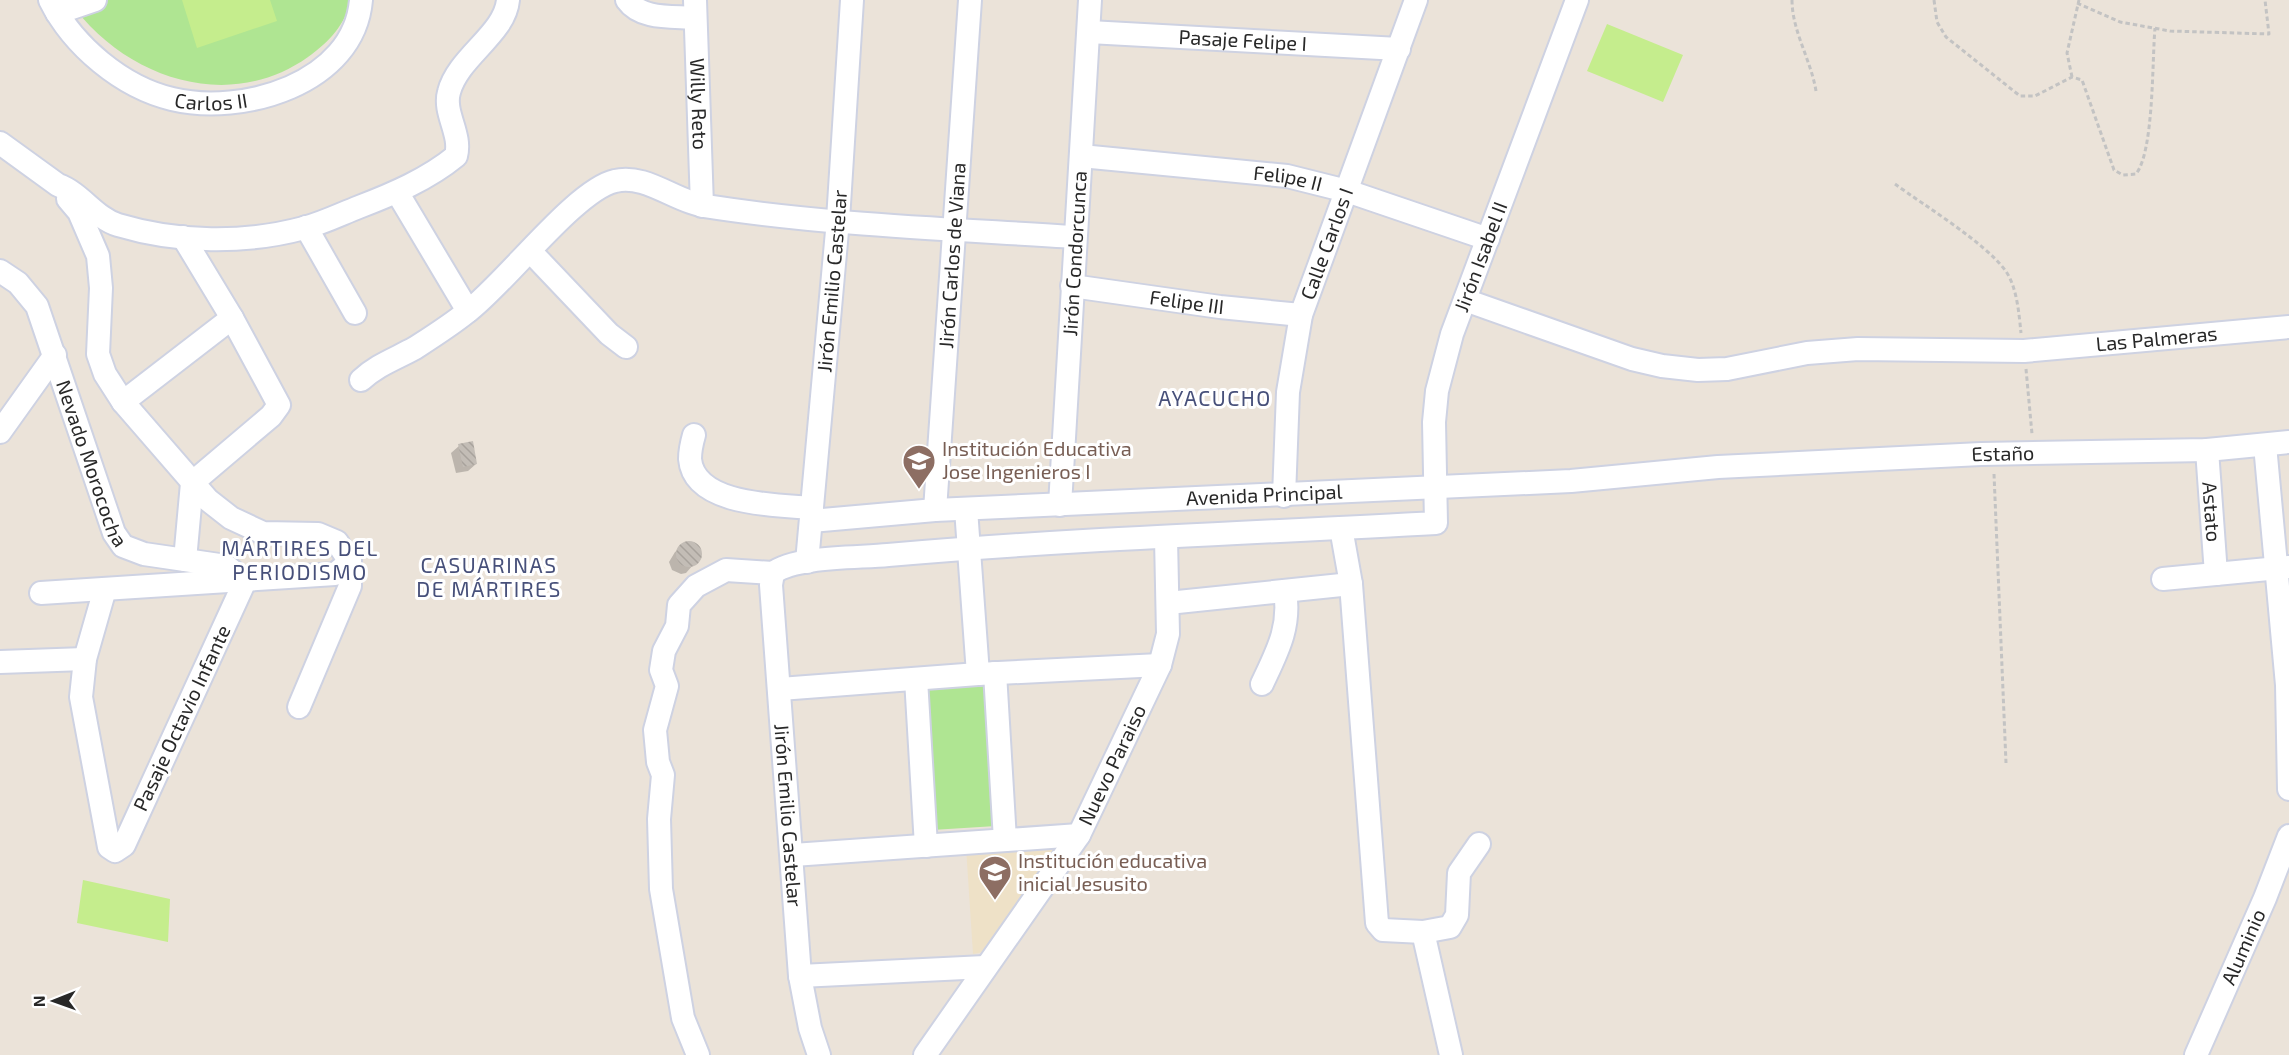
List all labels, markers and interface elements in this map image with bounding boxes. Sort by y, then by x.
street label: Pasaje Felipe I [1178,24,1308,55]
street label: Willy Reto [686,58,713,150]
street label: Carlos II [173,87,249,114]
street label: Felipe II [1252,160,1325,195]
street label: Jirón Carlos de Viana [933,162,970,349]
street label: Jirón Condorcunca [1057,170,1091,337]
street label: Calle Carlos I [1295,184,1357,303]
street label: Jirón Emilio Castelar [811,189,851,373]
street label: Jirón Isabel II [1448,198,1512,315]
street label: Felipe III [1148,284,1225,318]
street label: Las Palmeras [2095,321,2218,355]
street label: Nevado Morococha [52,377,133,551]
district label: AYACUCHO [1158,385,1272,410]
place label: Institución Educativa Jose Ingenieros I [942,436,1132,483]
street label: Estaño [1971,440,2035,465]
school or university icon: Institución Educativa Jose Ingenieros I [901,443,937,490]
street label: Avenida Principal [1185,478,1343,510]
street label: Astato [2198,481,2227,543]
district label: MÁRTIRES DEL PERIODISMO [221,535,379,584]
district label: CASUARINAS DE MÁRTIRES [416,552,562,601]
street label: Pasaje Octavio Infante [127,621,235,814]
street label: Nuevo Paraiso [1072,700,1150,829]
street label: Jirón Emilio Castelar [770,723,808,907]
place label: Institución educativa inicial Jesusito [1018,848,1207,895]
school or university icon: Institución educativa inicial Jesusito [977,854,1013,901]
street label: Aluminio [2215,905,2270,988]
north arrow [24,971,84,1031]
text: N [29,995,48,1007]

